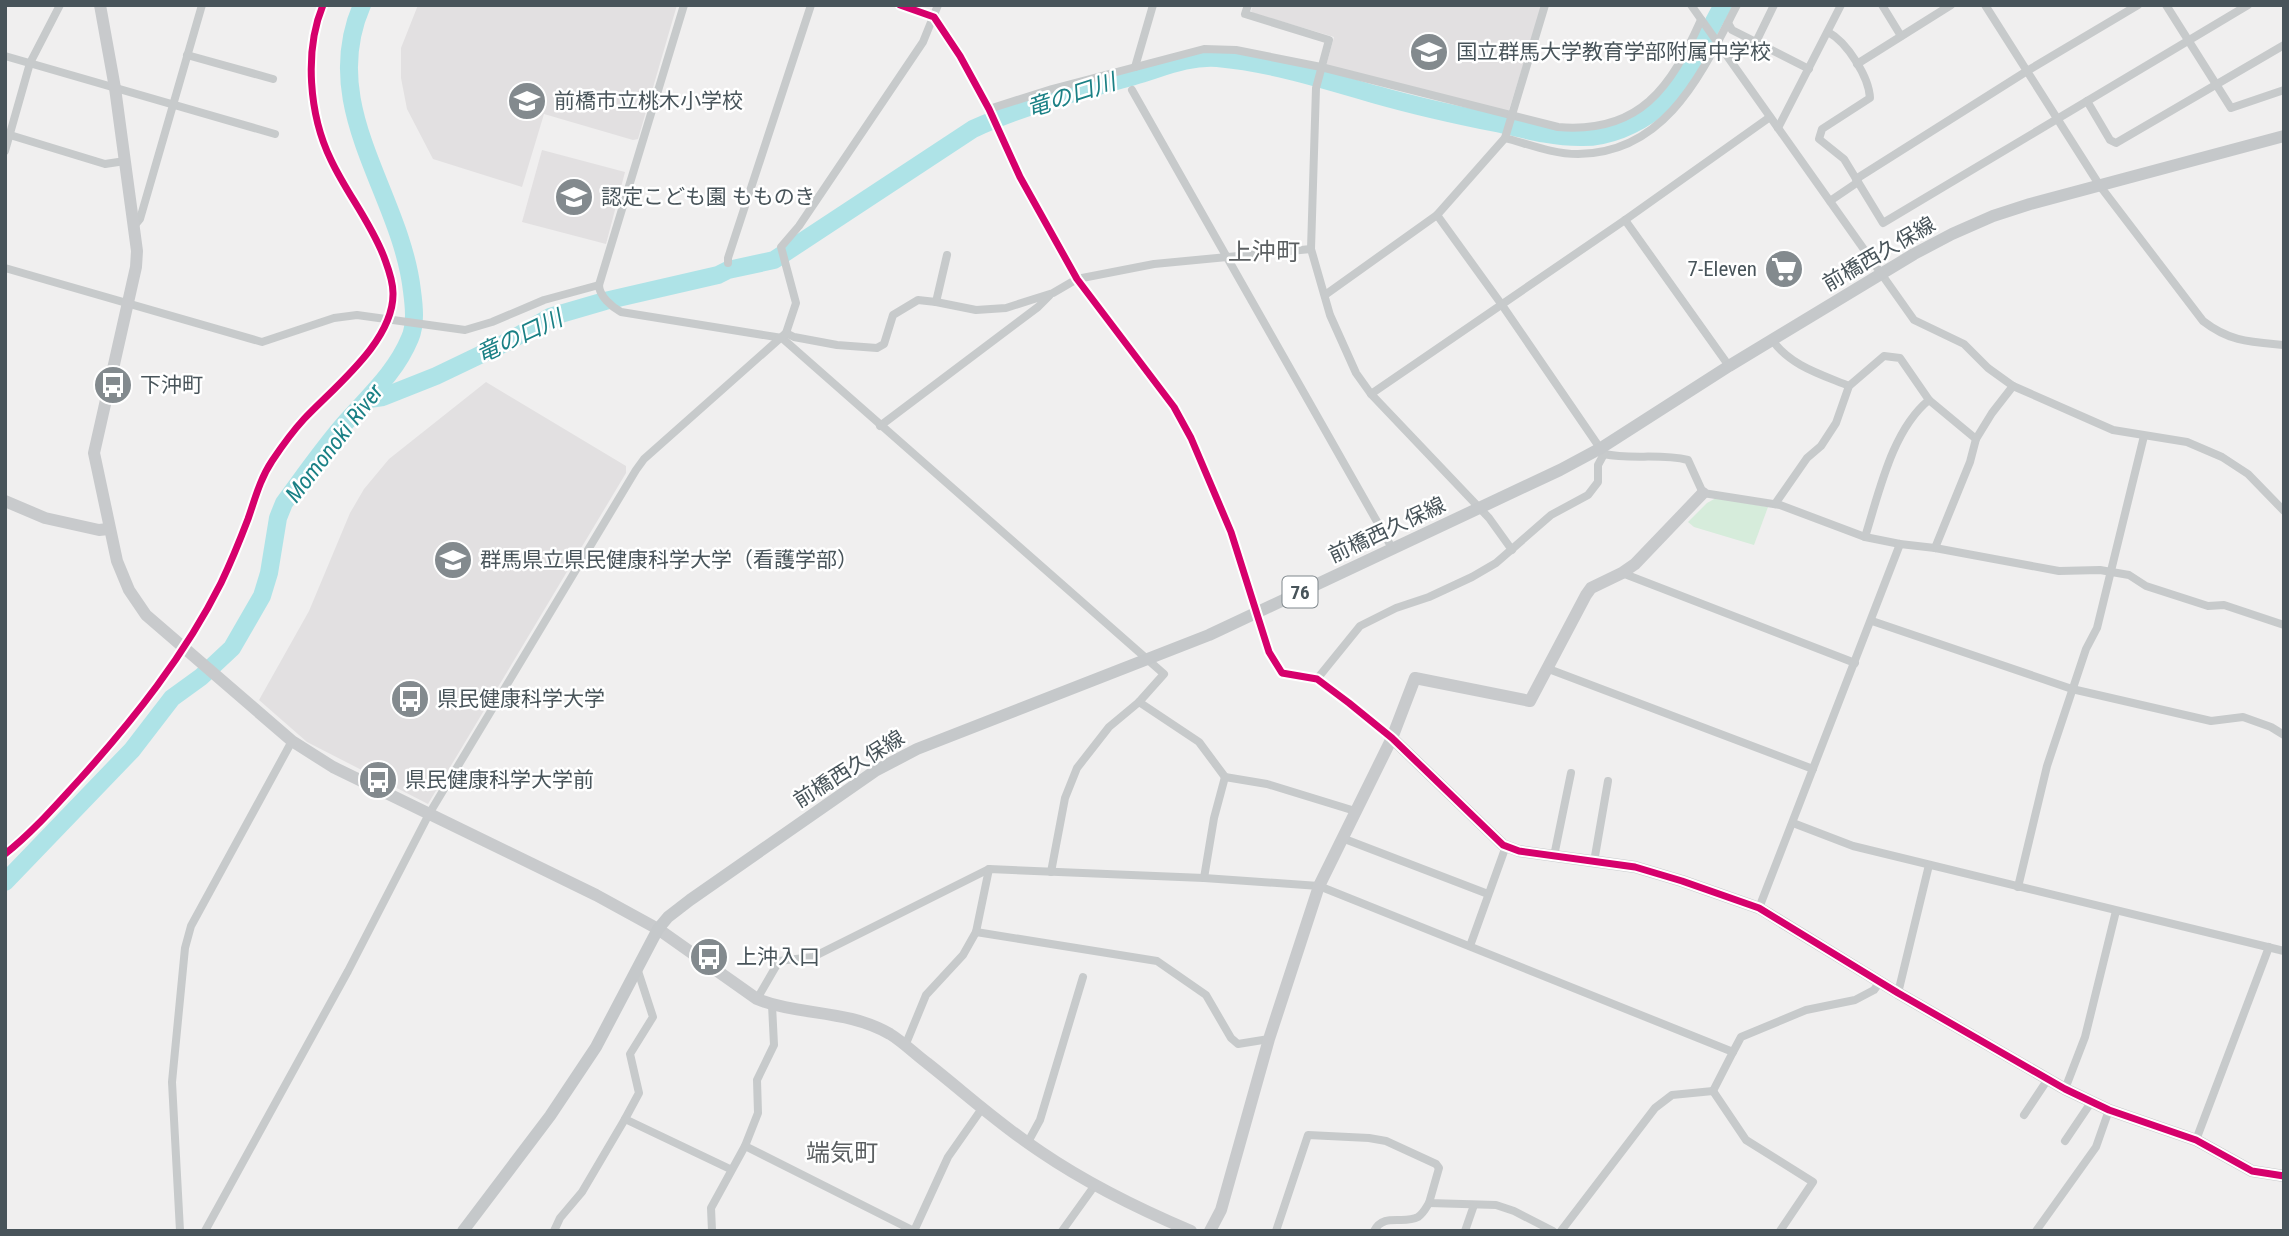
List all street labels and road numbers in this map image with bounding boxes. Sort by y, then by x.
street label: 前橋西久保線 [1818,212,1940,296]
street label: 前橋西久保線 [1325,492,1449,568]
road number: 76 [1282,576,1318,608]
street label: 前橋西久保線 [789,725,909,813]

